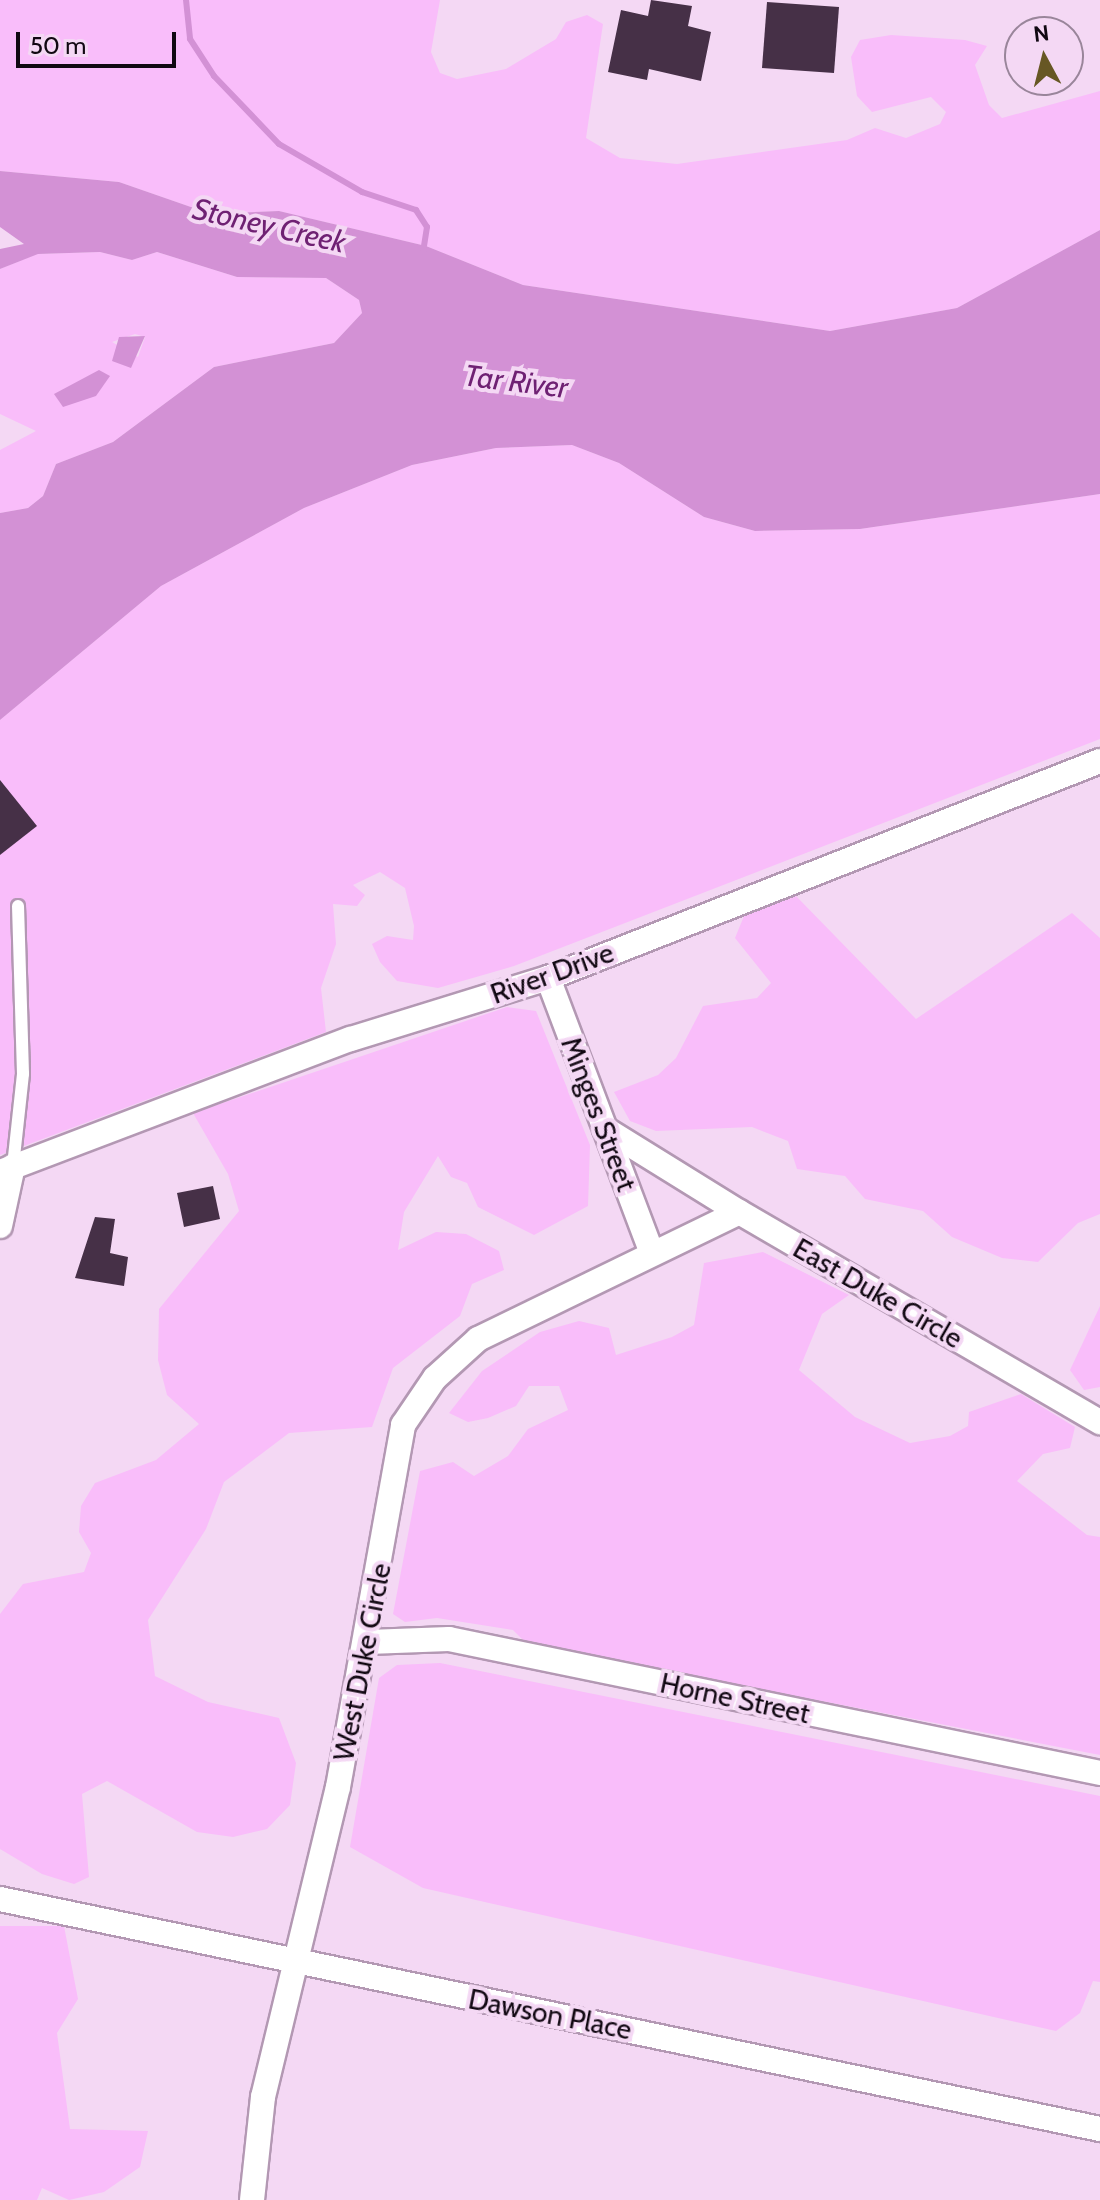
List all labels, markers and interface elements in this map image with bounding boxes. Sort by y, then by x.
scale bar [20,16,180,66]
north arrow [1004,16,1084,96]
text: N [1032,19,1051,48]
text: 50 m [30,31,86,60]
water label: Stoney Creek [189,191,349,261]
water label: Tar River [462,358,570,406]
street label: River Drive [486,935,618,1011]
street label: Minges Street [554,1032,644,1196]
street label: East Duke Circle [787,1231,969,1355]
street label: West Duke Circle [326,1560,398,1764]
street label: Horne Street [657,1666,813,1730]
street label: Dawson Place [466,1982,634,2046]

